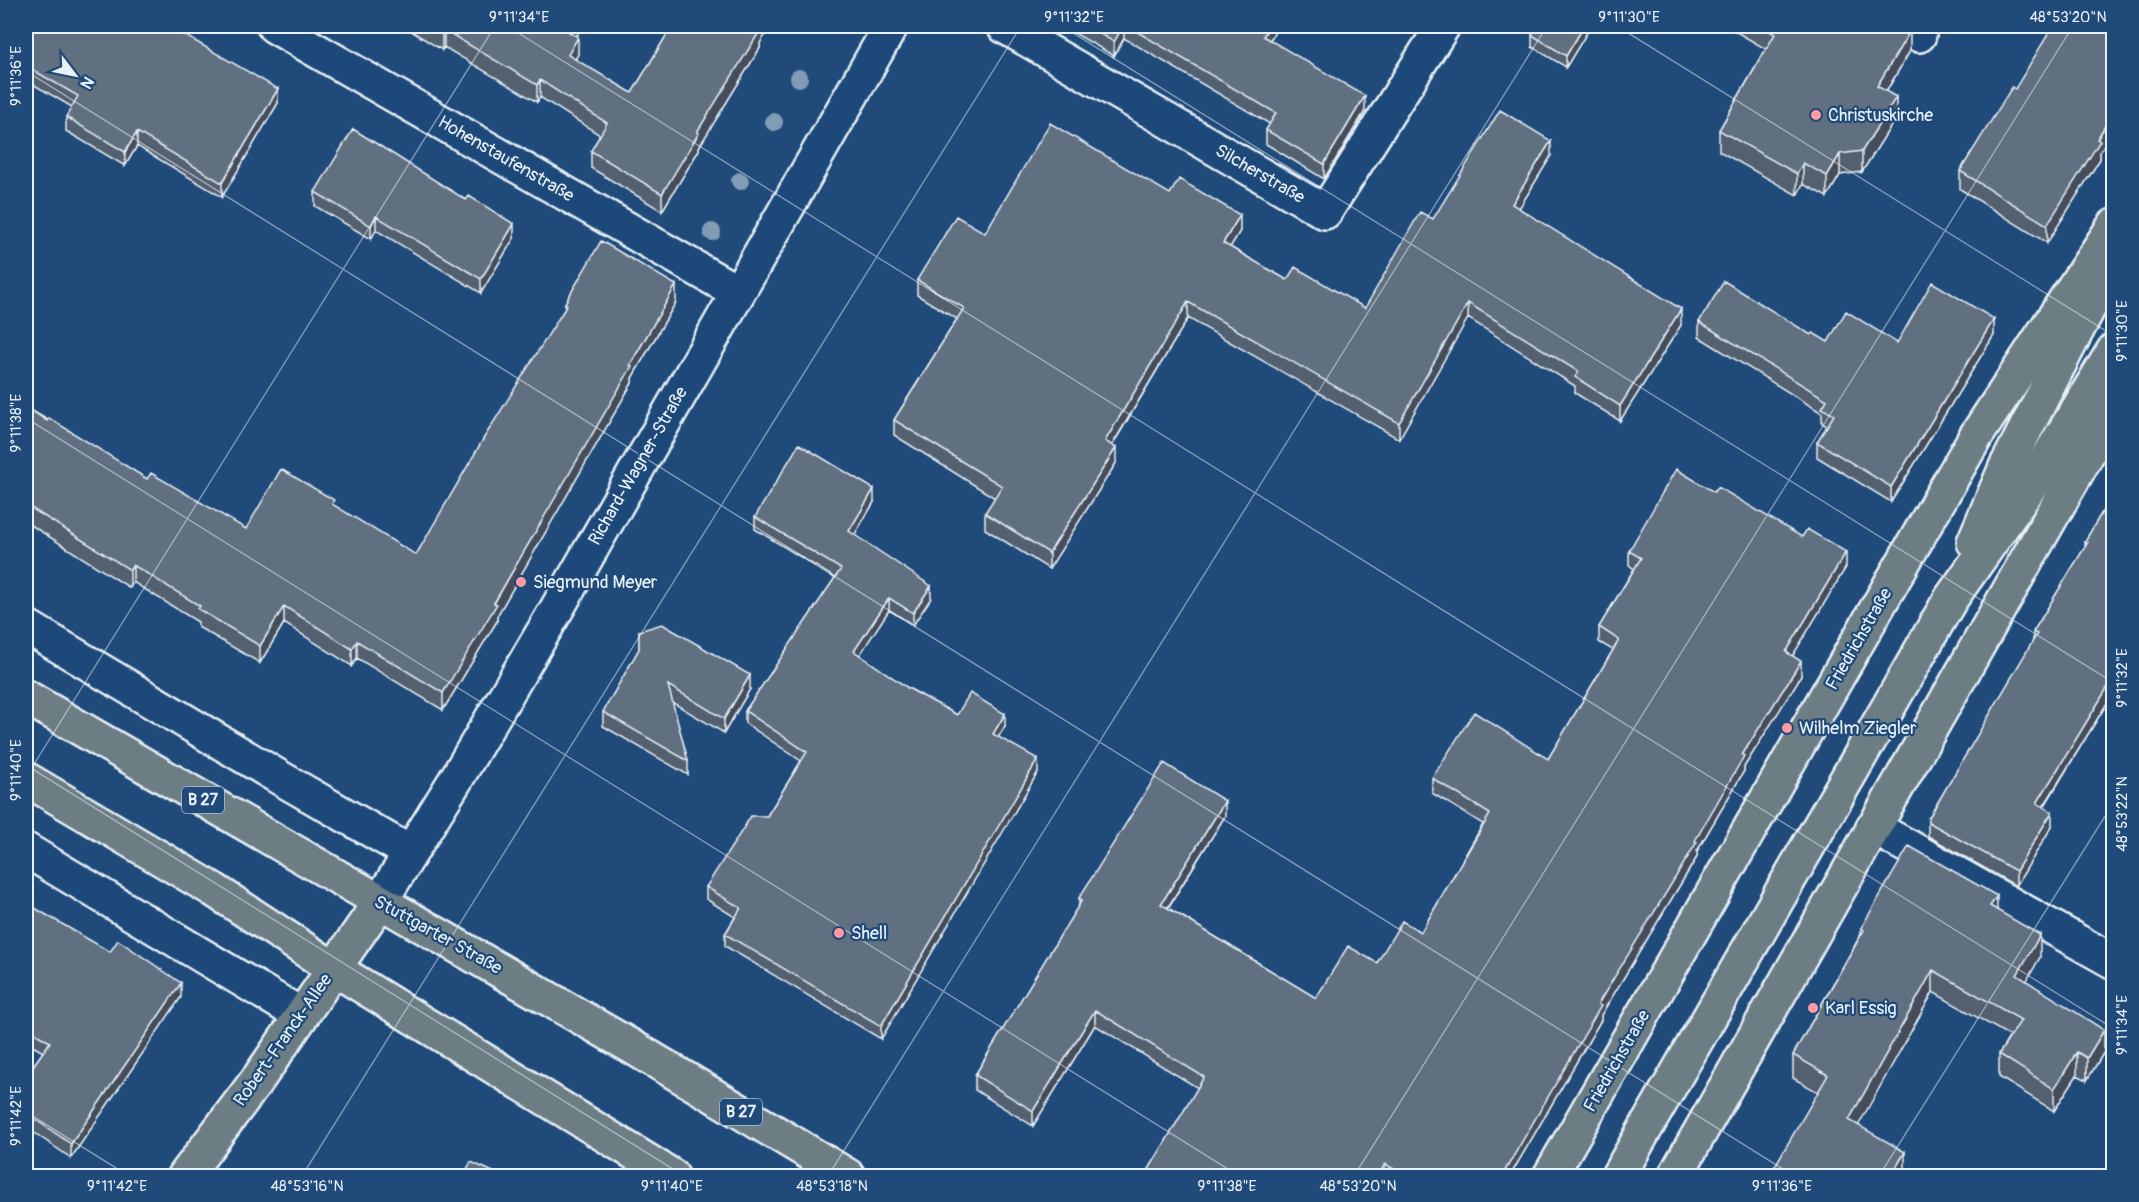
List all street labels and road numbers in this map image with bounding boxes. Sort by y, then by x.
street label: Hohenstaufenstraße [434,111,578,207]
street label: Silcherstraße [1211,139,1309,209]
street label: Richard-Wagner-Straße [583,383,693,549]
street label: Friedrichstraße [1821,584,1898,694]
road number: B 27 [182,787,224,813]
street label: Stuttgarter Straße [370,890,506,980]
street label: Robert-Franck-Allee [229,969,337,1111]
street label: Friedrichstraße [1579,1006,1656,1116]
road number: B 27 [720,1099,762,1125]

